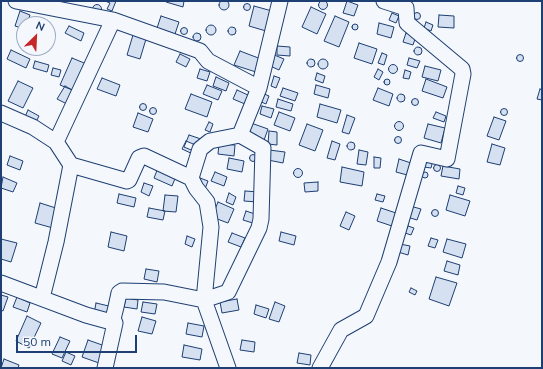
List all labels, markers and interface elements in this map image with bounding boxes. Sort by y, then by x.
north arrow [16,16,56,56]
text: N [34,18,47,34]
scale bar [18,327,139,353]
text: 50 m [23,334,51,349]

